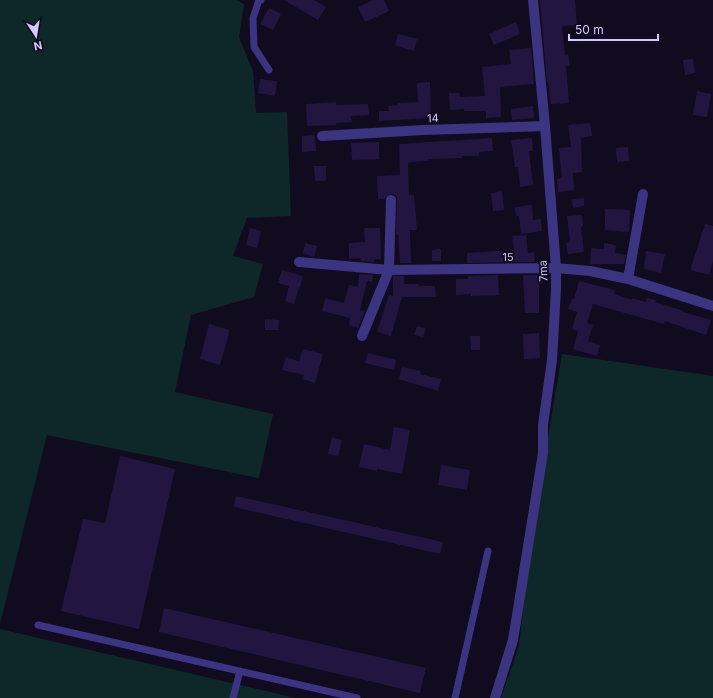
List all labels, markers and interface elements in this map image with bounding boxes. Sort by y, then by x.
north arrow [16,16,56,56]
scale bar [569,16,658,42]
text: 50 m [575,22,604,37]
text: N [33,38,44,54]
street label: 14 [427,111,439,125]
street label: 15 [502,250,514,264]
street label: 7ma [535,260,551,282]

